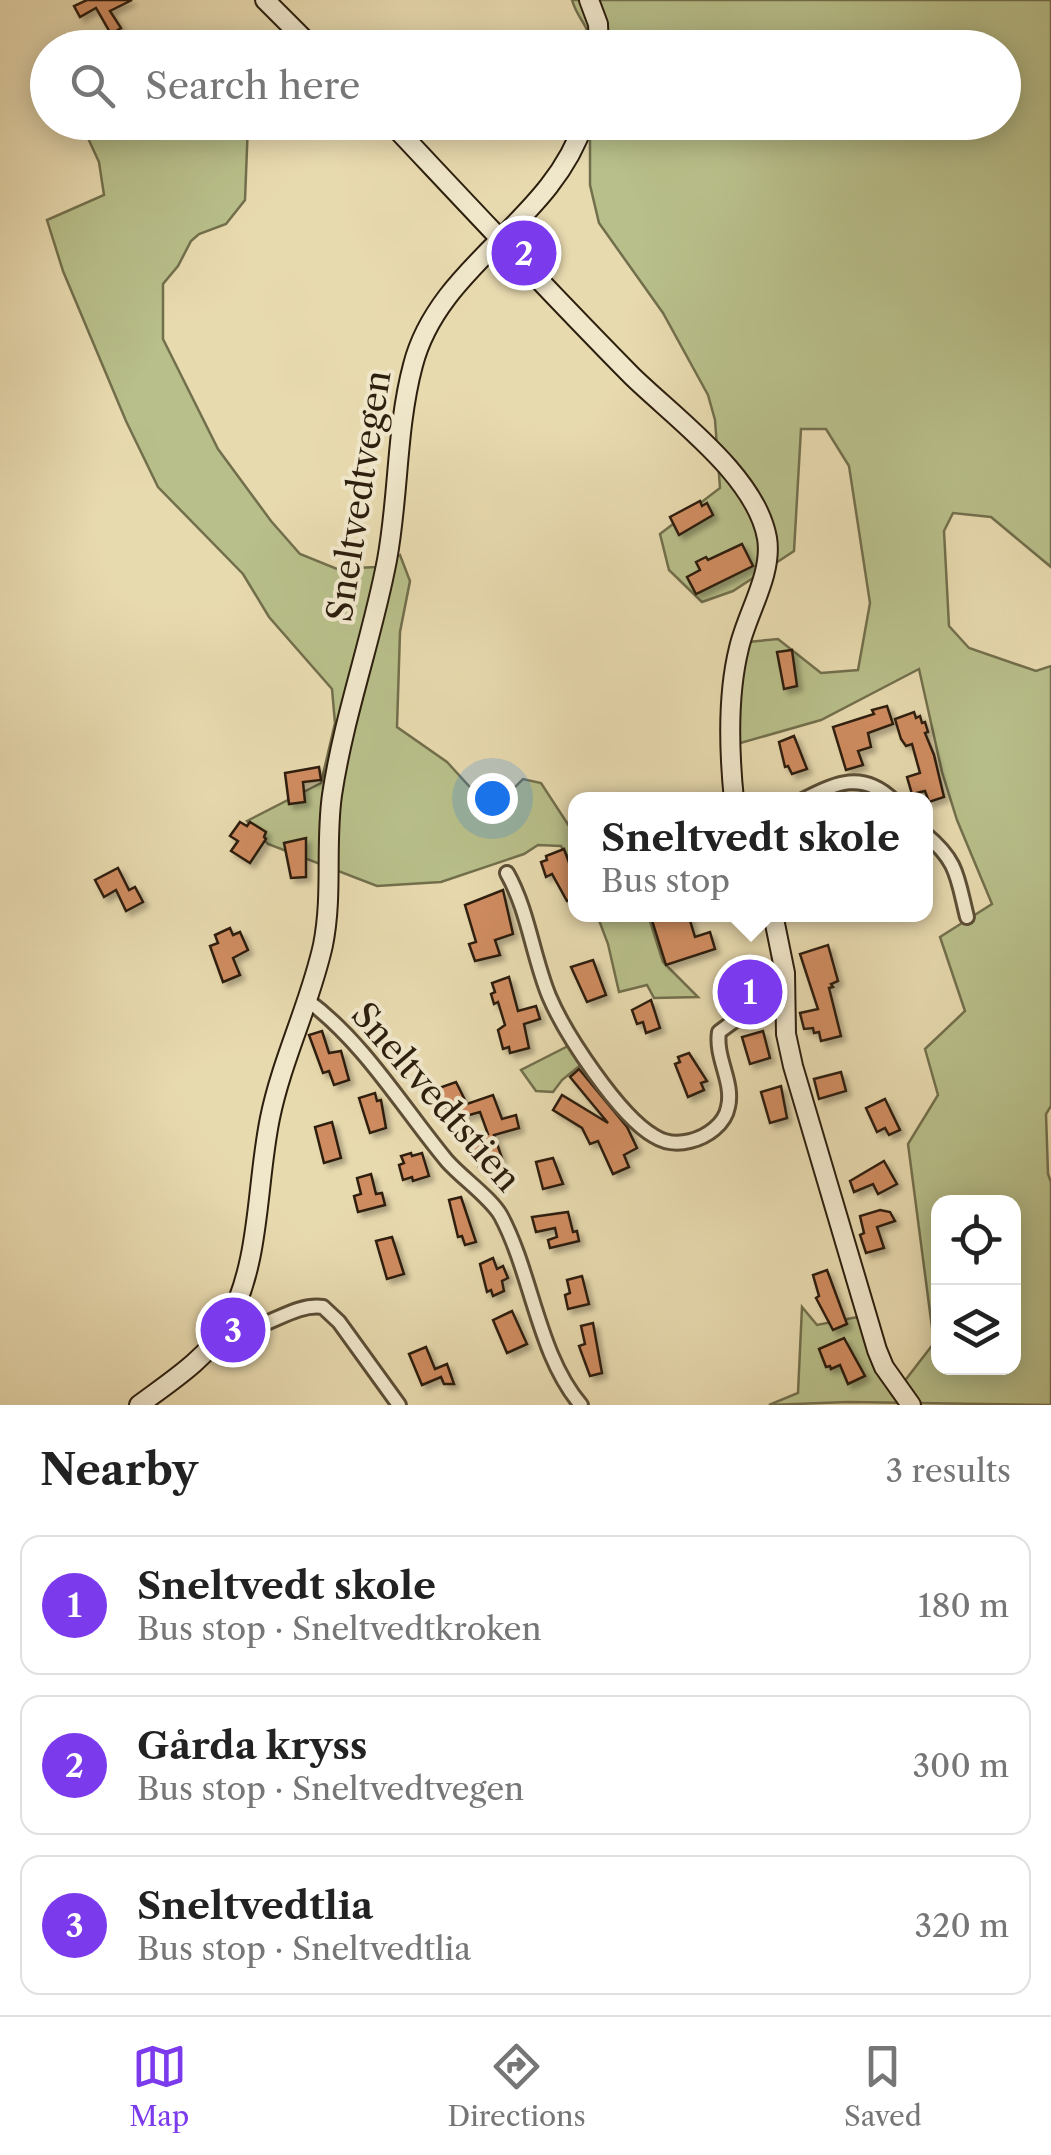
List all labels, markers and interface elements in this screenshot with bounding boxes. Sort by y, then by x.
search box [30,30,1021,140]
icon: search [65,58,120,113]
text: Search here [145,62,360,109]
pin: 2 [492,216,556,290]
street label: Sneltvedtvegen [317,367,400,625]
your location [467,773,518,824]
popup [568,792,933,922]
text: Sneltvedt skole [601,814,900,861]
text: Bus stop [601,861,730,900]
pin: 1 [718,954,782,1030]
street label: Sneltvedtstien [343,993,530,1200]
map controls [931,1195,1021,1375]
button: locate [931,1195,1021,1285]
button: layers [931,1285,1021,1375]
pin: 3 [200,1292,266,1368]
text: Nearby [40,1444,198,1496]
text: 3 results [885,1451,1011,1490]
text: Sneltvedt skole [137,1562,436,1609]
text: 1 [67,1586,82,1625]
text: 180 m [918,1586,1009,1625]
text: Bus stop · Sneltvedtkroken [137,1609,541,1648]
text: Gårda kryss [137,1722,367,1769]
text: 2 [65,1746,84,1785]
text: 300 m [912,1746,1009,1785]
text: Bus stop · Sneltvedtvegen [137,1769,524,1808]
text: Sneltvedtlia [137,1882,373,1929]
text: 3 [65,1906,84,1945]
text: 320 m [914,1906,1009,1945]
text: Bus stop · Sneltvedtlia [137,1929,471,1968]
tab: Map [129,2039,189,2133]
tab: Directions [447,2039,586,2133]
tab: Saved [844,2039,922,2133]

